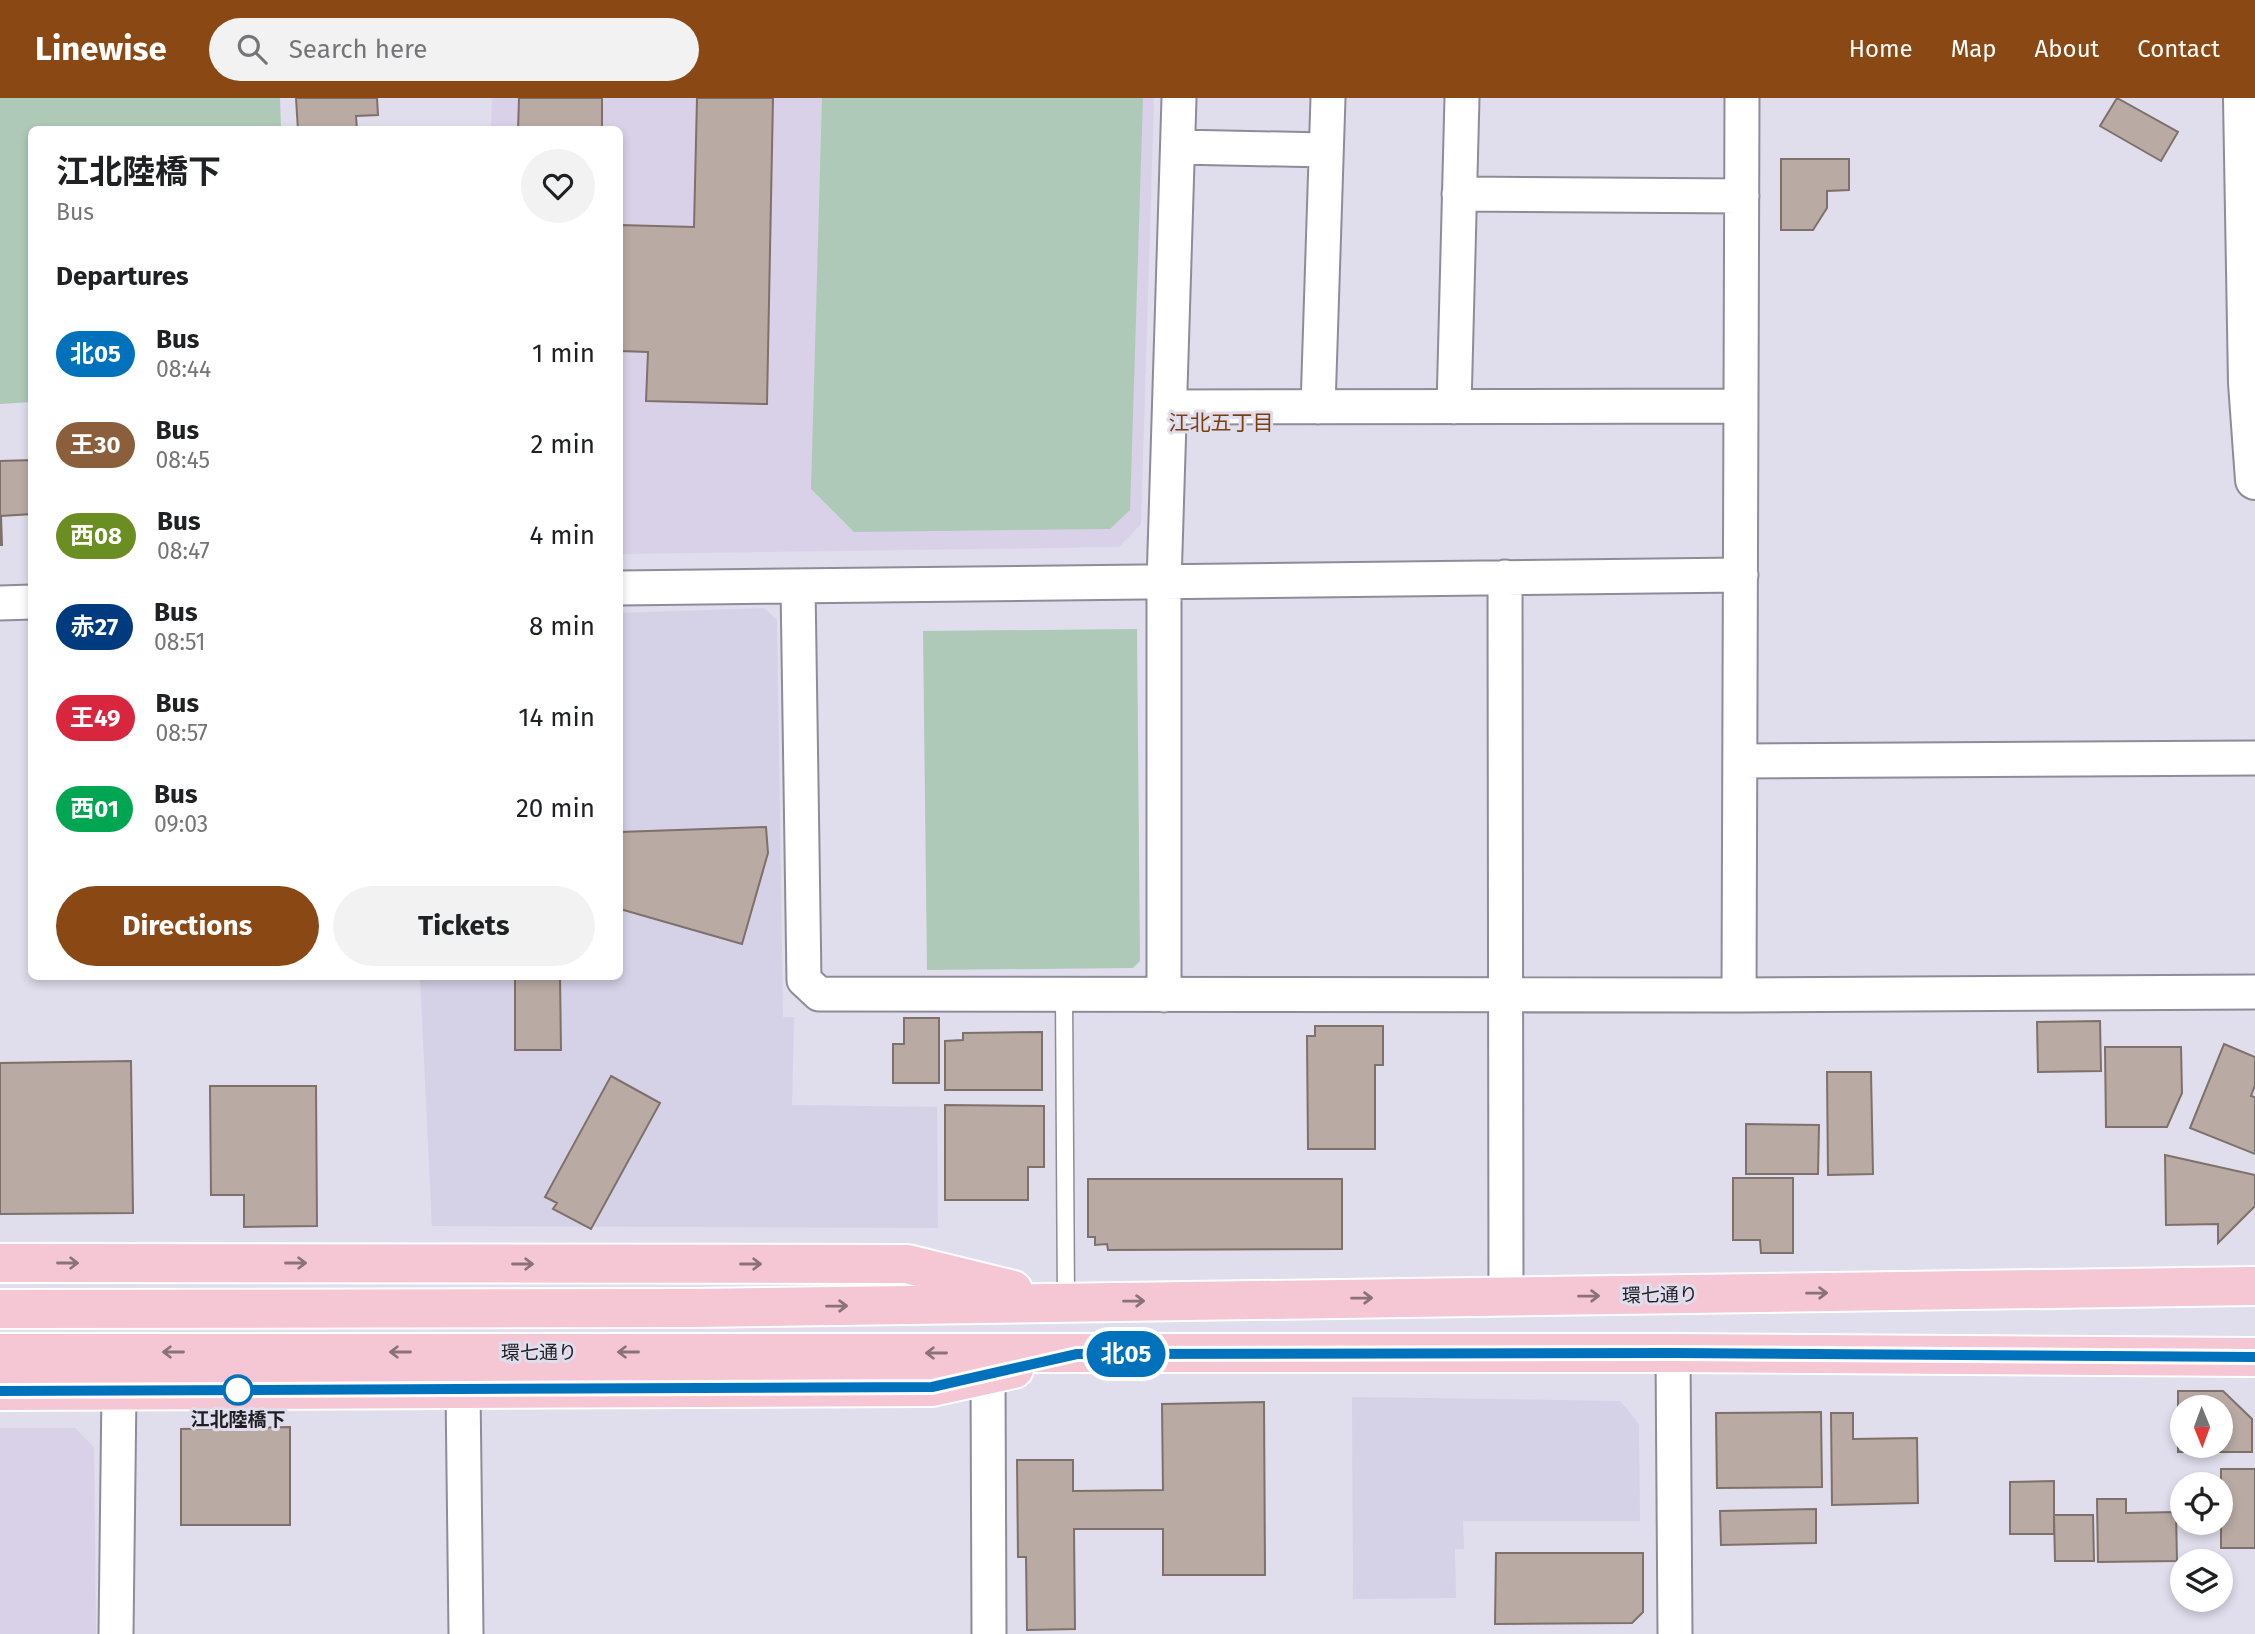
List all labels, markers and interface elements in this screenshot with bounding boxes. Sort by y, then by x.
search box [209,18,699,81]
text: Linewise [35,29,167,69]
icon: search [233,30,271,68]
text: Search here [289,34,428,65]
text: Home [1849,35,1913,63]
text: Map [1951,35,1997,63]
text: About [2035,35,2099,63]
text: Contact [2137,35,2220,63]
button: heart [521,149,595,223]
text: 江北陸橋下 [56,152,221,192]
text: Bus [56,198,94,226]
text: Departures [56,261,189,292]
text: Bus [156,324,199,355]
text: 1 min [532,338,595,369]
text: 北05 [70,340,121,368]
text: 08:44 [156,355,211,383]
district label: 江北五丁目 [1169,410,1274,436]
text: Bus [156,415,199,446]
text: 2 min [530,429,595,460]
text: 王30 [70,431,121,459]
text: 08:45 [156,446,210,474]
text: Bus [157,506,200,537]
text: 4 min [529,520,595,551]
text: 西08 [70,522,122,550]
text: 08:47 [157,537,210,565]
text: Bus [154,597,197,628]
text: 8 min [529,611,595,642]
text: 赤27 [71,613,118,641]
text: 08:51 [154,628,205,656]
text: Bus [156,688,199,719]
text: 14 min [518,702,595,733]
text: 王49 [70,704,121,732]
text: 08:57 [156,719,208,747]
text: Bus [154,779,197,810]
text: 20 min [516,793,595,824]
text: 西01 [70,795,119,823]
text: 09:03 [154,810,208,838]
button: Directions [56,886,319,966]
button: Tickets [333,886,595,966]
one-way arrow [56,1256,79,1270]
one-way arrow [284,1256,307,1270]
one-way arrow [511,1257,534,1271]
one-way arrow [739,1257,762,1271]
street label: 環七通り [1622,1283,1698,1307]
one-way arrow [1805,1286,1828,1299]
one-way arrow [1577,1289,1600,1303]
one-way arrow [1350,1292,1373,1305]
one-way arrow [1122,1295,1145,1308]
one-way arrow [826,1299,849,1313]
line badge: 北05 [1086,1331,1166,1377]
text: 北05 [1101,1340,1151,1368]
street label: 環七通り [501,1341,577,1364]
one-way arrow [161,1345,184,1359]
one-way arrow [389,1345,412,1359]
one-way arrow [616,1345,639,1359]
one-way arrow [924,1346,947,1360]
marker: 江北陸橋下 [223,1375,253,1405]
north arrow [2170,1395,2233,1458]
map controls [2170,1395,2233,1612]
place label: 江北陸橋下 [190,1408,286,1431]
button: locate [2170,1472,2233,1535]
button: layers [2170,1549,2233,1612]

